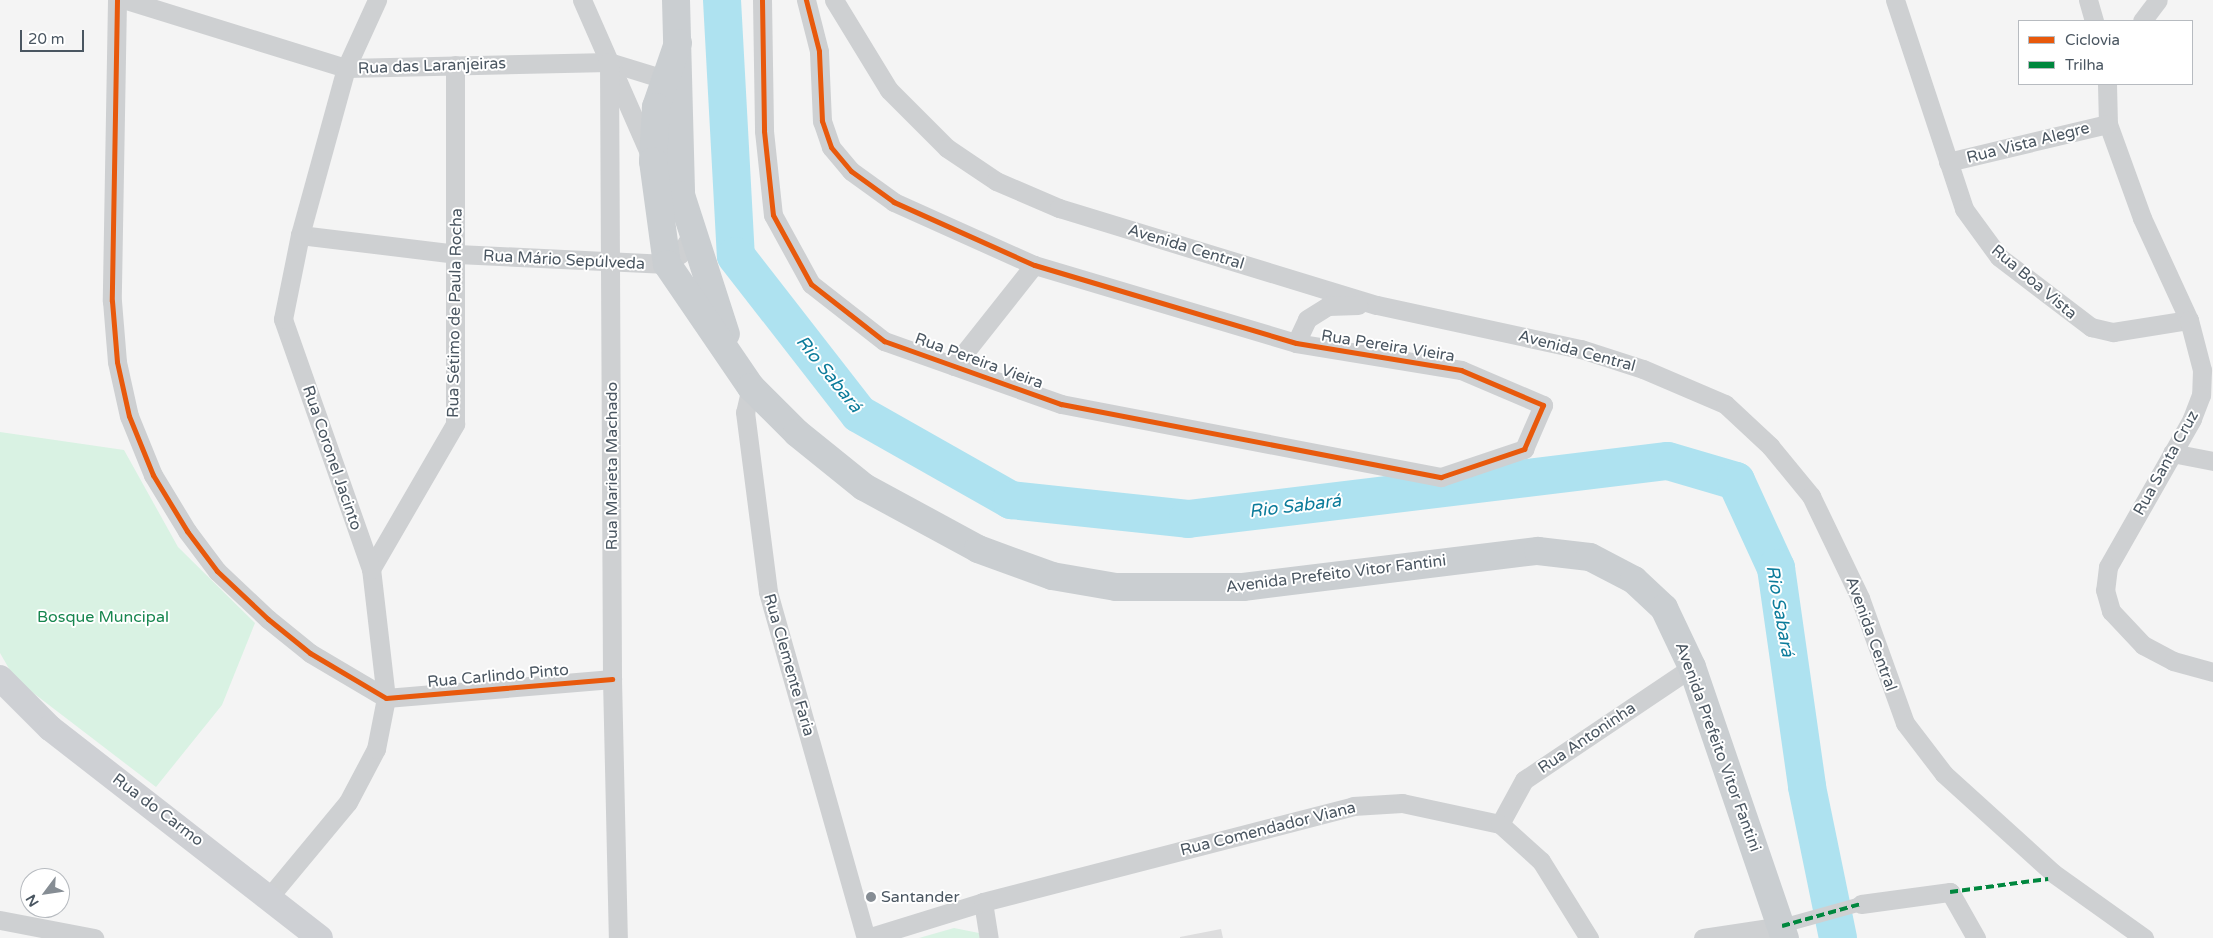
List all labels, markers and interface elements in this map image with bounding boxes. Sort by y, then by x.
scale bar [22,20,86,52]
legend [2018,20,2193,85]
text: 20 m [28,30,65,48]
text: Ciclovia [2065,31,2120,49]
street label: Rua das Laranjeiras [358,54,506,78]
text: Trilha [2065,56,2104,74]
street label: Rua Vista Alegre [1965,118,2091,168]
street label: Rua Sétimo de Paula Rocha [444,208,466,418]
street label: Avenida Central [1126,220,1246,274]
street label: Rua Boa Vista [1987,241,2081,323]
street label: Rua Mário Sepúlveda [483,246,645,274]
street label: Rua Pereira Vieira [1320,326,1456,366]
street label: Avenida Central [1516,326,1638,376]
street label: Rua Pereira Vieira [912,329,1046,393]
water label: Rio Sabará [791,331,867,417]
street label: Rua Marieta Machado [602,382,622,550]
street label: Rua Coronel Jacinto [298,383,366,533]
street label: Rua Santa Cruz [2129,407,2203,519]
water label: Rio Sabará [1248,490,1342,522]
street label: Avenida Prefeito Vitor Fantini [1225,551,1447,597]
water label: Rio Sabará [1761,564,1799,658]
street label: Avenida Central [1841,574,1901,694]
street label: Rua Clemente Faria [759,591,819,739]
park label: Bosque Muncipal [37,607,169,627]
street label: Avenida Prefeito Vitor Fantini [1671,640,1765,854]
street label: Rua Carlindo Pinto [426,660,570,692]
street label: Rua Antoninha [1535,698,1639,778]
street label: Rua do Carmo [109,770,207,850]
street label: Rua Comendador Viana [1178,798,1358,860]
north arrow [20,868,70,918]
place label: Santander [881,887,960,907]
text: N [22,891,43,910]
marker: Santander [865,891,877,903]

